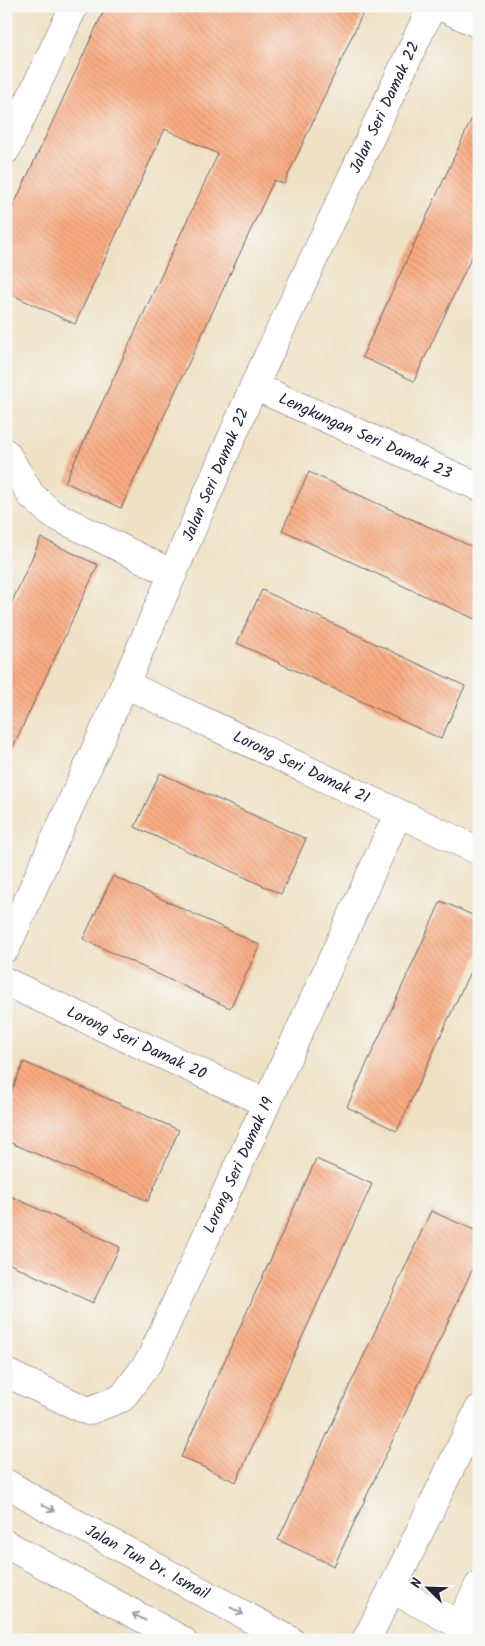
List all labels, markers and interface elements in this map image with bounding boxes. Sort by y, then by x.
street label: Jalan Seri Damak 22 [343,37,426,178]
street label: Lengkungan Seri Damak 23 [275,386,456,486]
street label: Jalan Seri Damak 22 [176,404,256,545]
street label: Lorong Seri Damak 21 [229,724,374,810]
street label: Lorong Seri Damak 20 [63,999,211,1086]
street label: Lorong Seri Damak 19 [197,1093,280,1237]
one-way arrow [41,1503,55,1513]
street label: Jalan Tun Dr. Ismail [81,1518,214,1606]
north arrow [402,1564,452,1614]
text: N [405,1575,429,1592]
one-way arrow [229,1606,244,1616]
one-way arrow [132,1611,146,1621]

